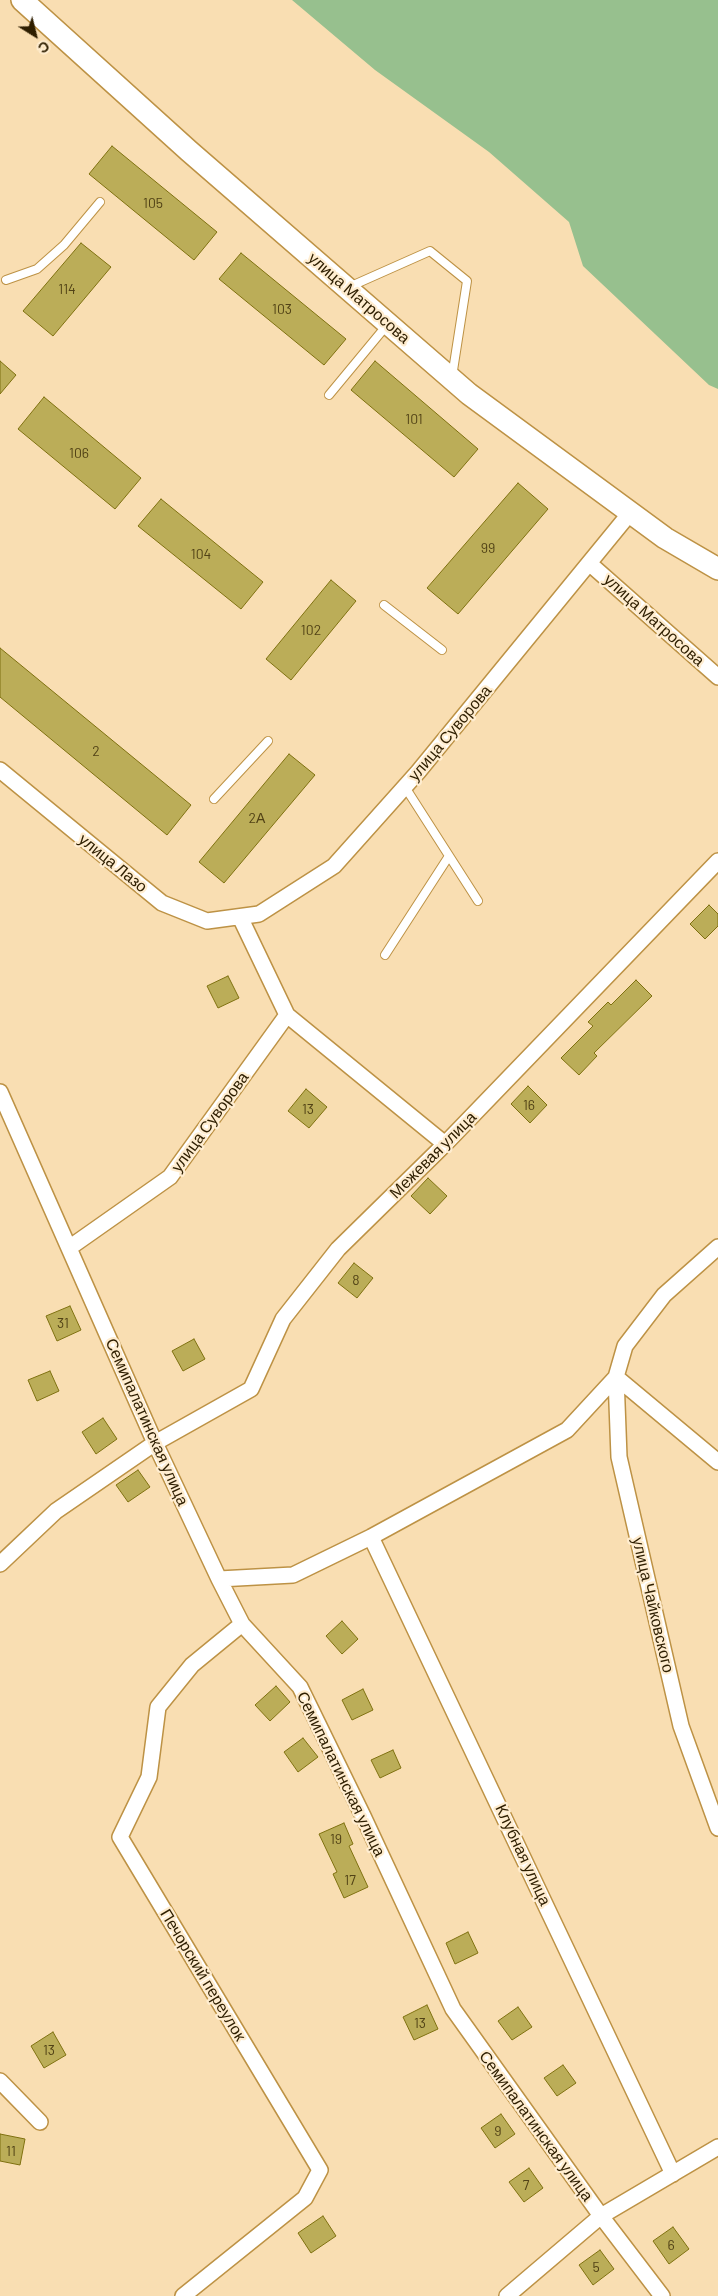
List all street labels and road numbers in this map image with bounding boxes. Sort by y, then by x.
street label: улица Матросова [304,249,414,347]
street label: улица Матросова [600,570,708,670]
street label: улица Суворова [404,681,496,785]
street label: улица Лазо [75,830,151,896]
street label: улица Суворова [167,1068,253,1176]
street label: Межевая улица [386,1108,480,1202]
street label: Семипалатинская улица [101,1335,193,1509]
street label: улица Чайковского [628,1535,678,1675]
street label: Семипалатинская улица [293,1688,389,1860]
street label: Клубная улица [491,1801,555,1909]
street label: Печорский переулок [156,1906,250,2044]
street label: Семипалатинская улица [475,2047,597,2205]

